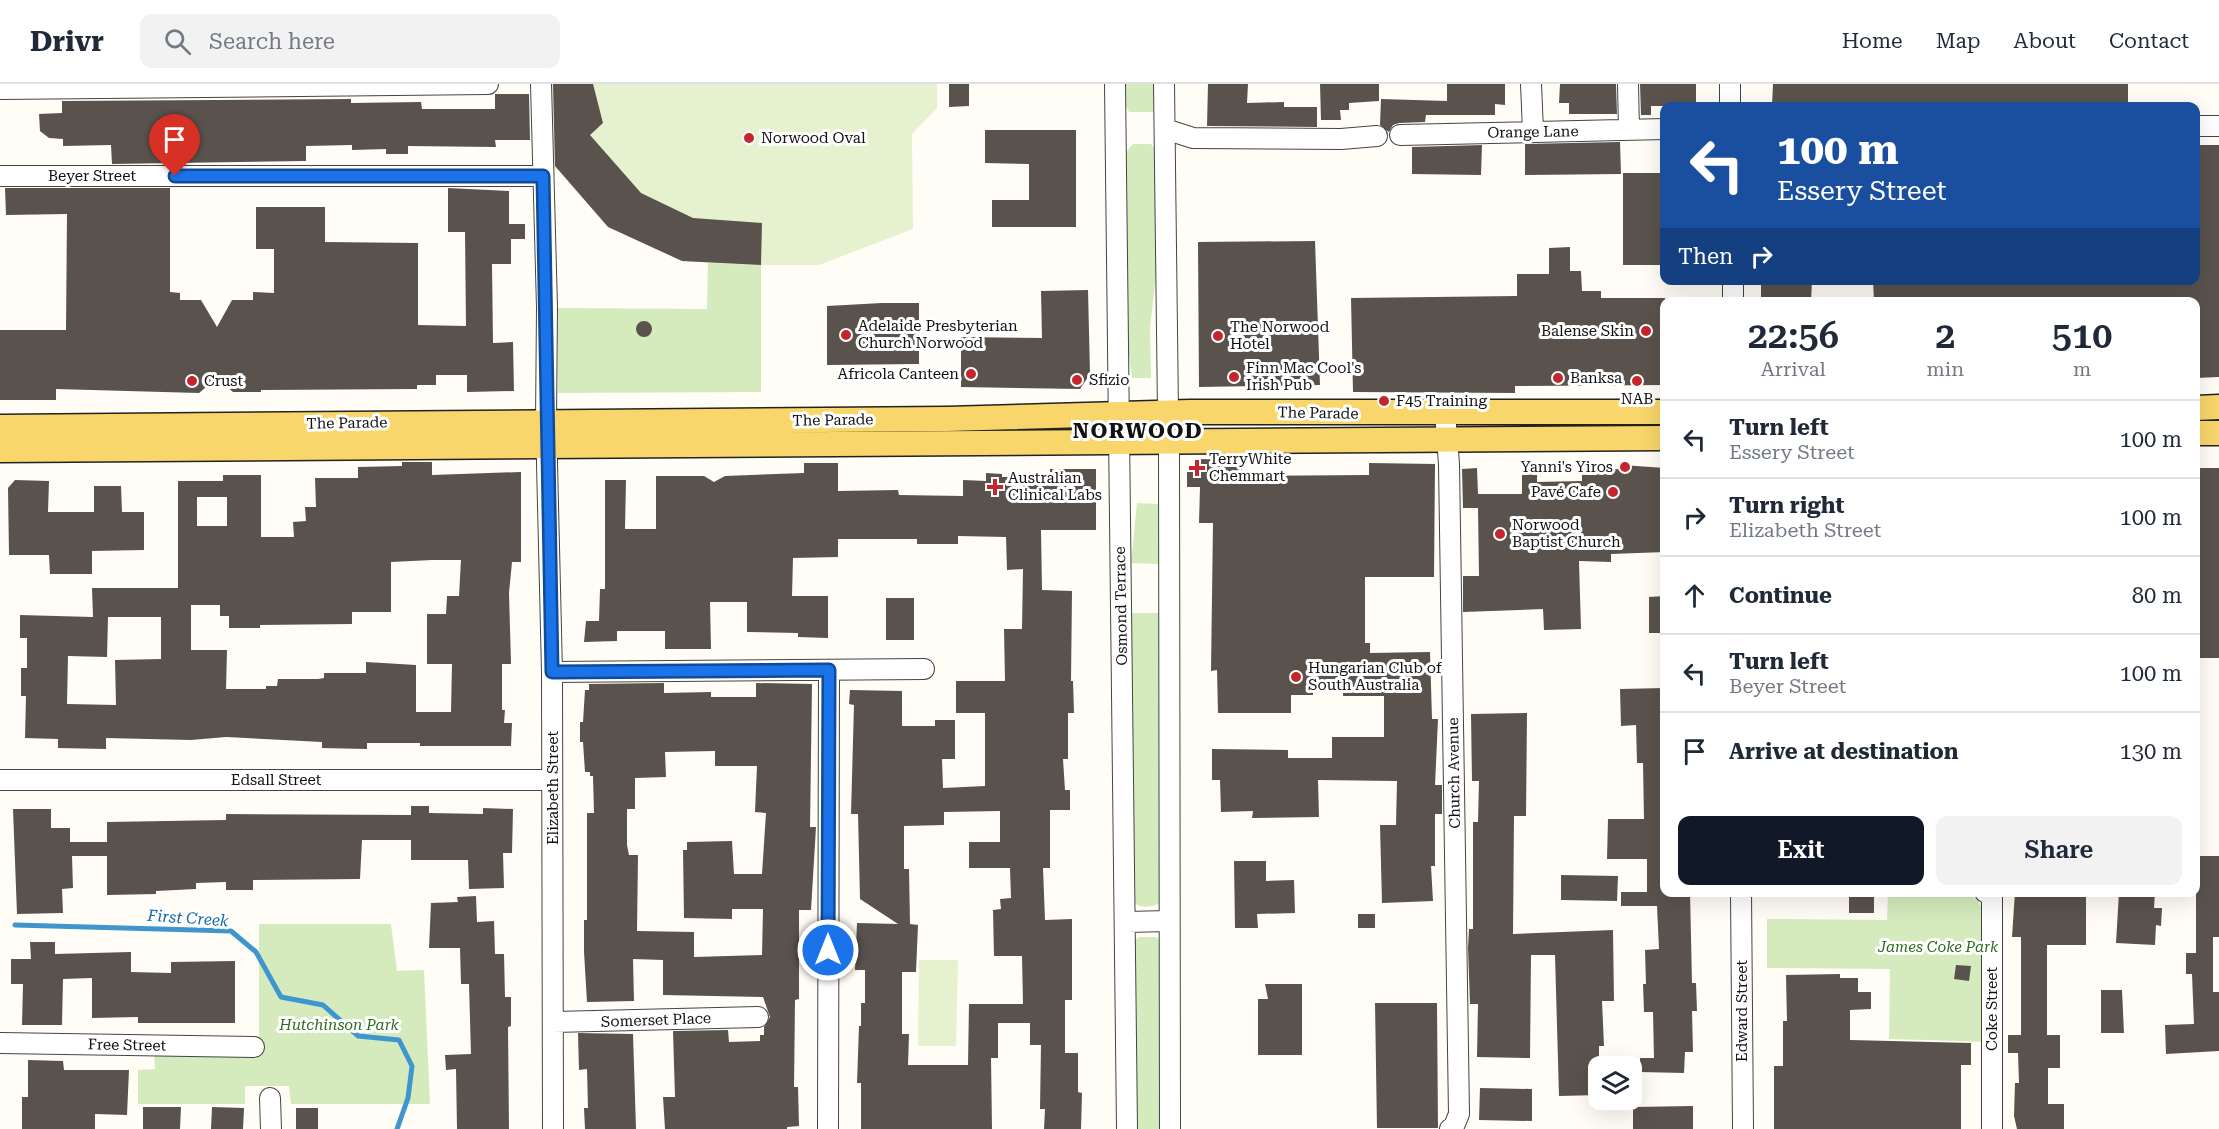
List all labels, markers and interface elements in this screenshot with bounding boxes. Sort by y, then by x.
search box [140,14,560,68]
text: Drivr [30,25,104,58]
icon: search [161,25,194,58]
text: Search here [209,29,335,54]
text: Home [1842,29,1903,53]
text: Map [1936,29,1981,53]
text: About [2014,29,2076,53]
text: Contact [2109,29,2189,53]
pin [149,114,200,176]
street label: Orange Lane [1487,122,1579,142]
icon: arrive [158,123,191,156]
text: 100 m [1777,125,1899,174]
icon: left [1678,126,1756,204]
place label: Norwood Oval [761,129,866,147]
marker: Norwood Oval [742,131,756,145]
street label: Beyer Street [48,167,136,185]
text: Essery Street [1777,175,1947,207]
icon: right [1745,240,1778,273]
text: Then [1678,244,1733,269]
text: 22:56 [1748,315,1839,357]
text: 2 [1935,315,1955,357]
text: 510 [2052,315,2112,357]
place label: Adelaide Presbyterian Church Norwood [858,317,1018,352]
place label: The Norwood Hotel [1230,318,1330,353]
place label: Balense Skin [1541,322,1634,340]
marker: Balense Skin [1639,324,1653,338]
marker: Adelaide Presbyterian Church Norwood [839,328,853,342]
marker: The Norwood Hotel [1211,329,1225,343]
text: Arrival [1761,357,1826,381]
text: min [1927,357,1964,381]
text: m [2073,357,2091,381]
place label: Finn Mac Cool's Irish Pub [1246,359,1361,394]
place label: Africola Canteen [837,365,959,383]
marker: Africola Canteen [964,367,978,381]
place label: Banksa [1570,369,1622,387]
marker: Finn Mac Cool's Irish Pub [1227,370,1241,384]
place label: Sfizio [1089,371,1129,389]
marker: Banksa [1551,371,1565,385]
place label: Crust [204,372,243,390]
marker: Sfizio [1070,373,1084,387]
marker: Crust [185,374,199,388]
marker: NAB [1630,374,1644,388]
place label: NAB [1621,390,1653,408]
place label: F45 Training [1396,392,1488,410]
marker: F45 Training [1377,394,1391,408]
street label: The Parade [1277,403,1359,423]
street label: The Parade [792,410,874,430]
street label: The Parade [306,413,388,433]
text: Turn left [1729,415,1829,440]
district label: NORWOOD [1073,419,1203,443]
icon: left [1678,423,1711,456]
text: 100 m [2119,427,2182,452]
text: Essery Street [1729,440,1855,464]
place label: TerryWhite Chemmart [1209,450,1291,485]
place label: Yanni's Yiros [1521,458,1613,476]
marker: Yanni's Yiros [1618,460,1632,474]
marker: TerryWhite Chemmart [1190,461,1204,475]
place label: Australian Clinical Labs [1008,469,1102,504]
marker: Australian Clinical Labs [986,478,1004,496]
place label: Pavé Cafe [1531,483,1601,501]
marker: Pavé Cafe [1606,485,1620,499]
text: Turn right [1729,493,1844,518]
icon: right [1678,501,1711,534]
text: 100 m [2119,505,2182,530]
place label: Norwood Baptist Church [1512,516,1621,551]
text: Elizabeth Street [1729,518,1881,542]
marker: Norwood Baptist Church [1493,527,1507,541]
street label: Osmond Terrace [1111,546,1131,666]
icon: ahead [1678,579,1711,612]
text: Continue [1729,583,1832,608]
text: 80 m [2132,583,2182,608]
text: Turn left [1729,649,1829,674]
icon: left [1678,657,1711,690]
place label: Hungarian Club of South Australia [1308,659,1443,694]
text: 100 m [2119,661,2182,686]
marker: Hungarian Club of South Australia [1289,670,1303,684]
text: Beyer Street [1729,674,1846,698]
street label: Church Avenue [1444,717,1464,829]
street label: Elizabeth Street [544,730,562,845]
icon: arrive [1678,735,1711,768]
text: Arrive at destination [1729,739,1958,764]
text: 130 m [2119,739,2182,764]
street label: Edsall Street [231,771,322,789]
button: Exit [1678,816,1924,885]
button: Share [1936,816,2182,885]
water label: First Creek [146,906,230,930]
position arrow [796,918,860,982]
park label: James Coke Park [1877,938,1999,956]
street label: Edward Street [1733,960,1751,1062]
street label: Coke Street [1983,967,2001,1051]
street label: Somerset Place [601,1009,711,1031]
park label: Hutchinson Park [278,1016,400,1034]
street label: Free Street [88,1035,167,1055]
map controls [1588,1056,1642,1110]
button: layers [1588,1056,1642,1110]

